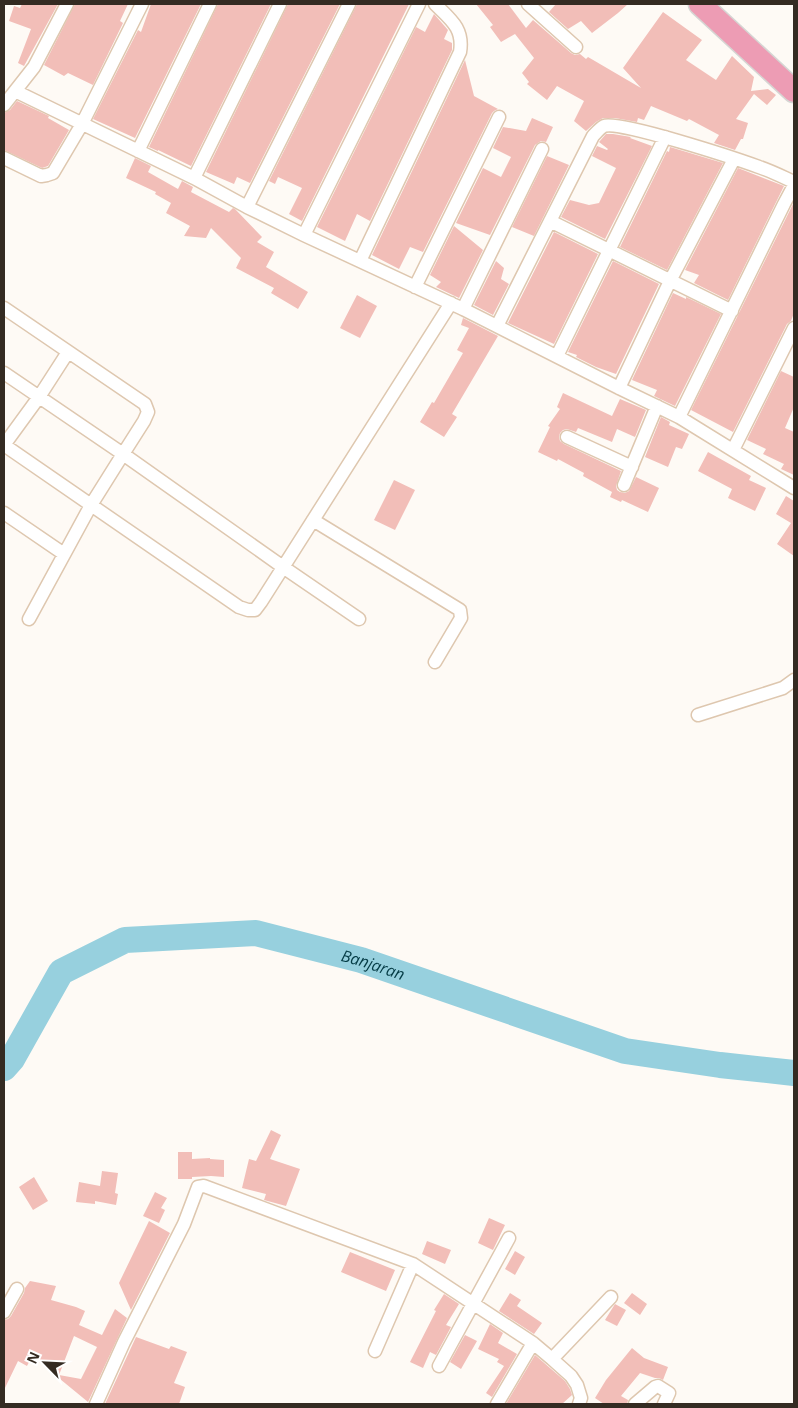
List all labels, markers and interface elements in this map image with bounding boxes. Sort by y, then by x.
water label: Banjaran [339,944,408,985]
north arrow [20,1338,70,1388]
text: N [22,1348,44,1367]

